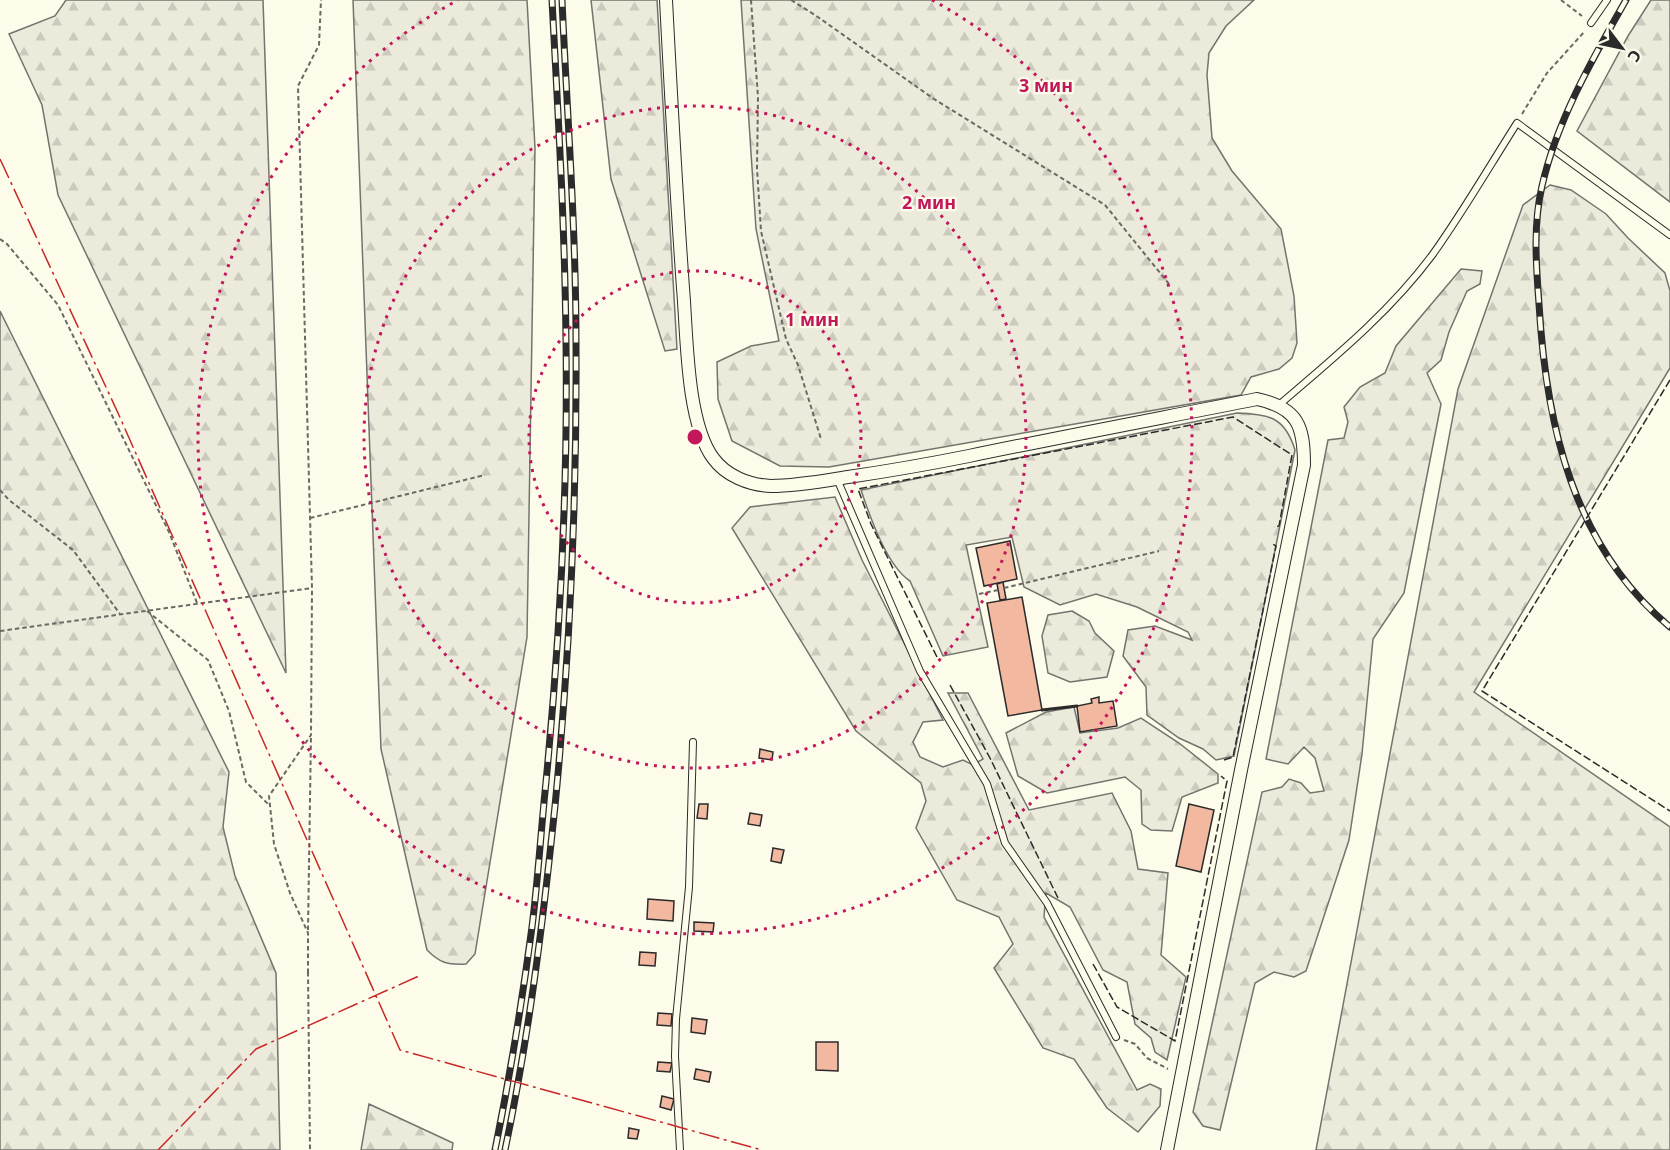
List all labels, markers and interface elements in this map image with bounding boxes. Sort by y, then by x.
north arrow [1592,18,1652,78]
text: С [1623,46,1647,66]
text: 3 мин [1019,73,1073,97]
text: 2 мин [902,190,956,214]
text: 1 мин [785,307,839,331]
centre of rings [685,427,705,447]

